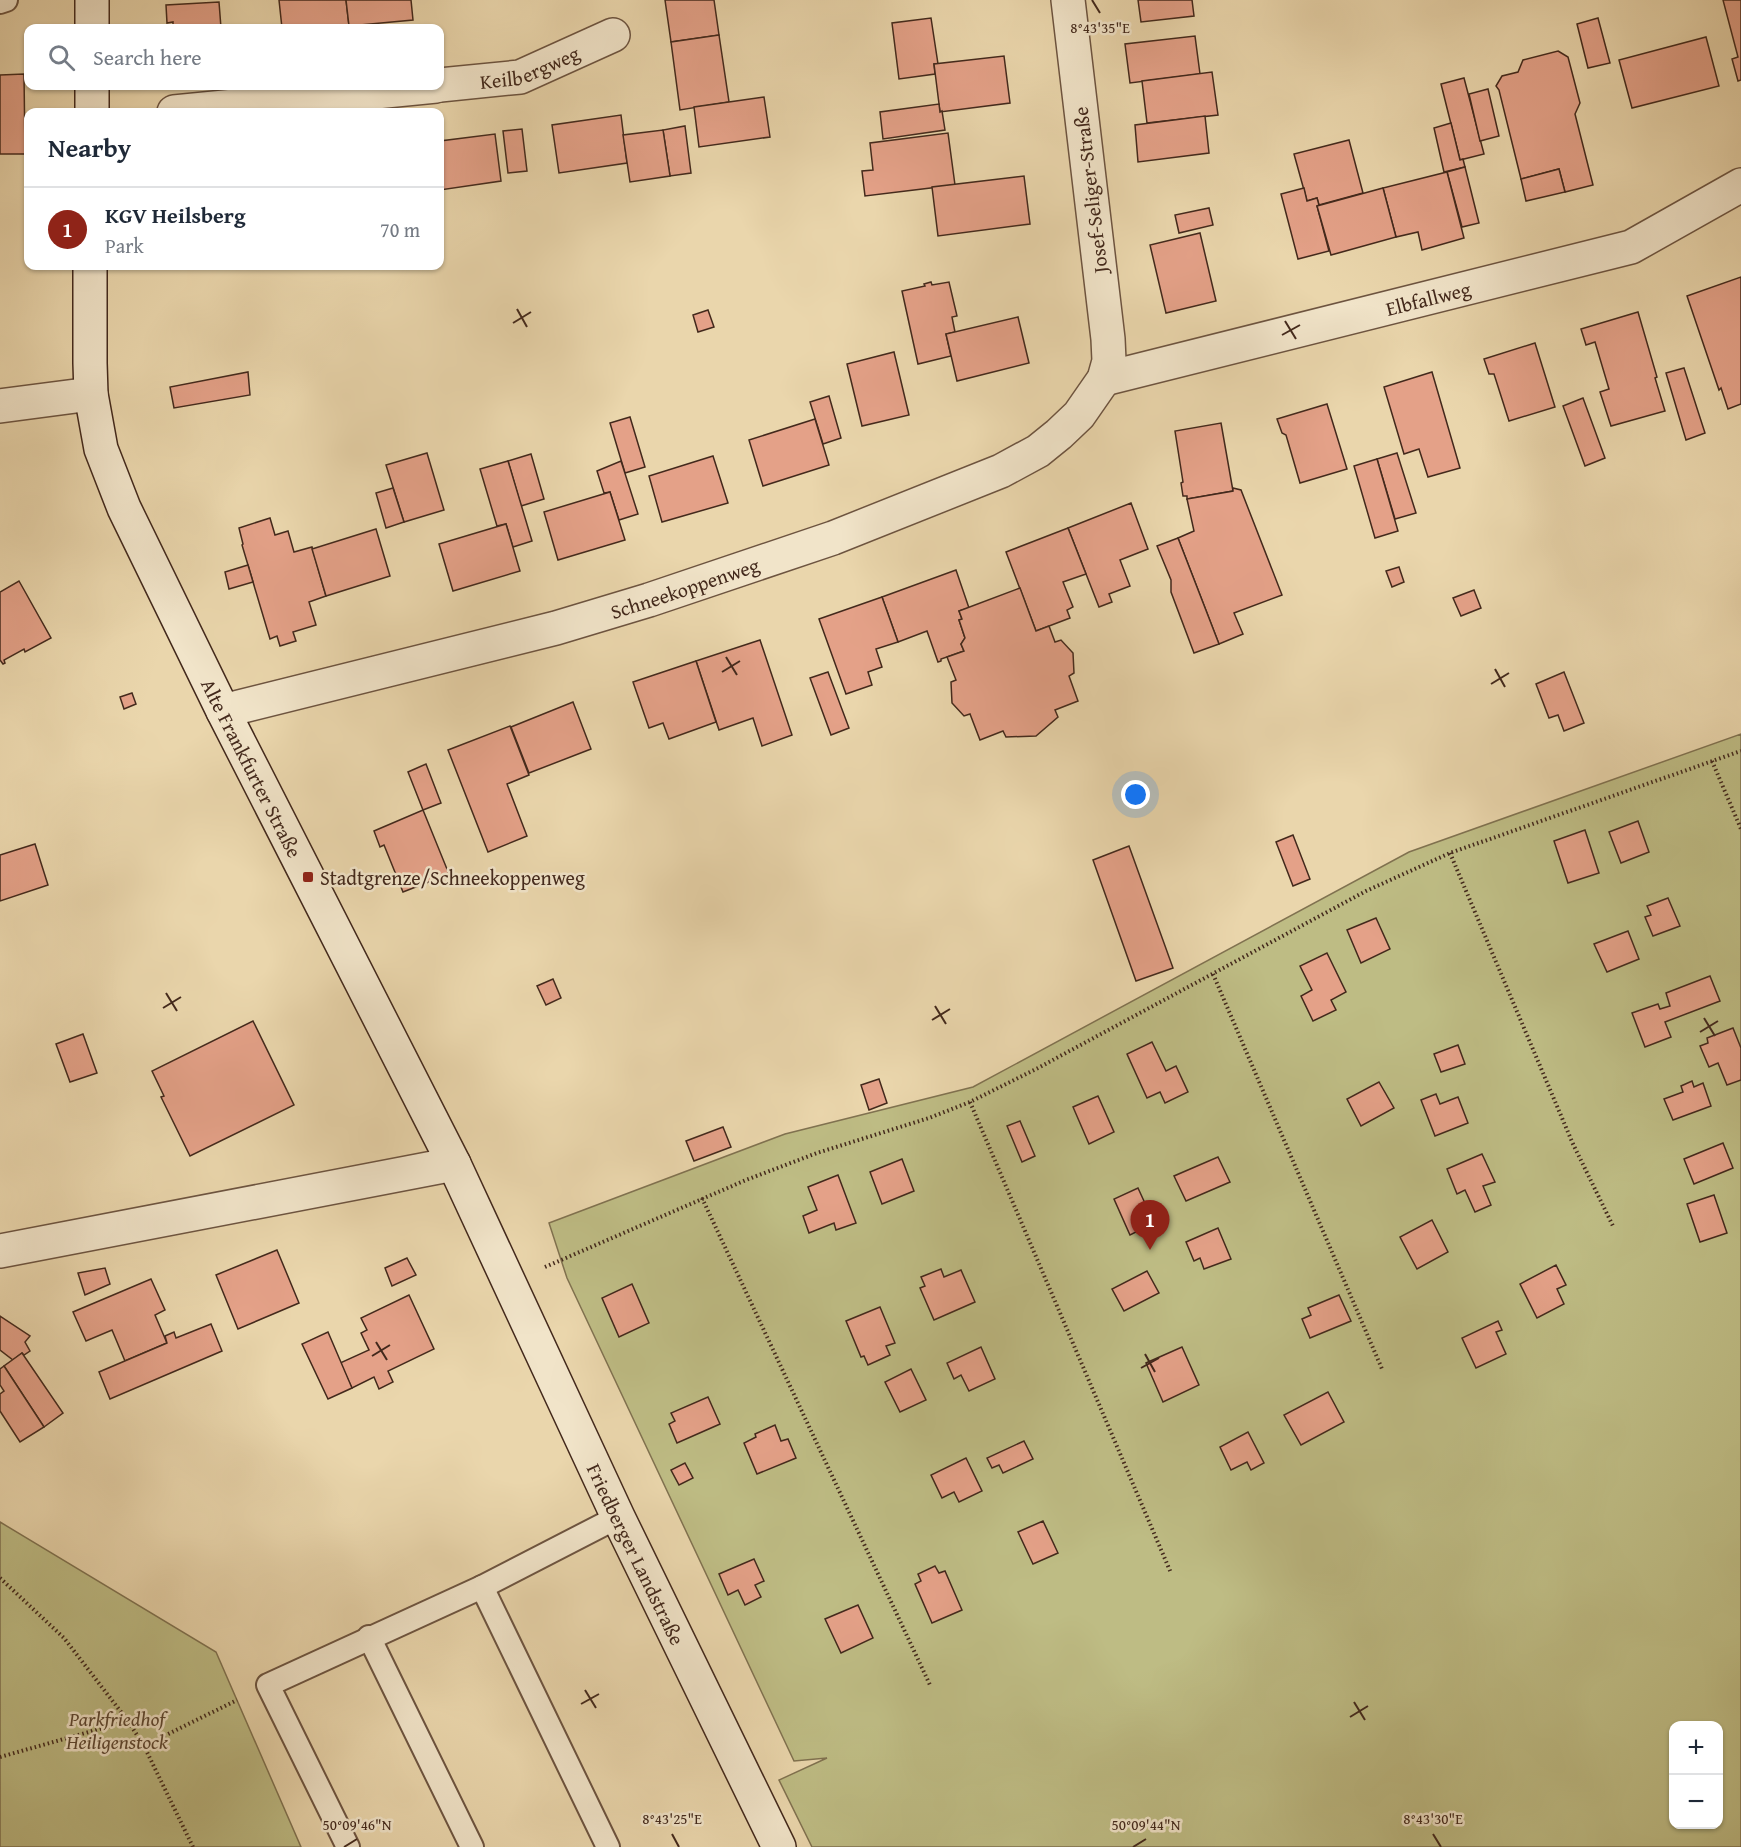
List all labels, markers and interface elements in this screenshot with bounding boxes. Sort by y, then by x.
text: 8°43'35"E [1070,17,1130,38]
search box [24,24,444,90]
street label: Keilbergweg [479,38,584,95]
icon: search [45,41,78,74]
text: Search here [93,41,202,73]
street label: Josef-Seliger-Straße [1065,105,1115,278]
text: Nearby [48,128,131,167]
text: KGV Heilsberg [105,199,246,231]
text: 1 [62,215,73,244]
text: 70 m [380,215,420,244]
text: Park [105,231,144,260]
street label: Elbfallweg [1383,273,1473,322]
street label: Schneekoppenweg [607,549,763,625]
street label: Alte Frankfurter Straße [195,673,310,862]
your location [1121,780,1150,809]
place label: Stadtgrenze/Schneekoppenweg [320,863,585,892]
marker: Stadtgrenze/Schneekoppenweg [301,870,315,884]
pin: 1 [1130,1200,1170,1250]
street label: Friedberger Landstraße [580,1458,693,1650]
park label: Parkfriedhof Heiligenstock [65,1704,169,1756]
map controls [1669,1721,1723,1829]
button: + [1669,1721,1723,1775]
button: − [1669,1775,1723,1829]
text: 8°43'25"E [642,1808,702,1829]
text: 8°43'30"E [1403,1808,1463,1829]
text: 50°09'46"N [323,1814,392,1835]
text: 50°09'44"N [1112,1814,1181,1835]

